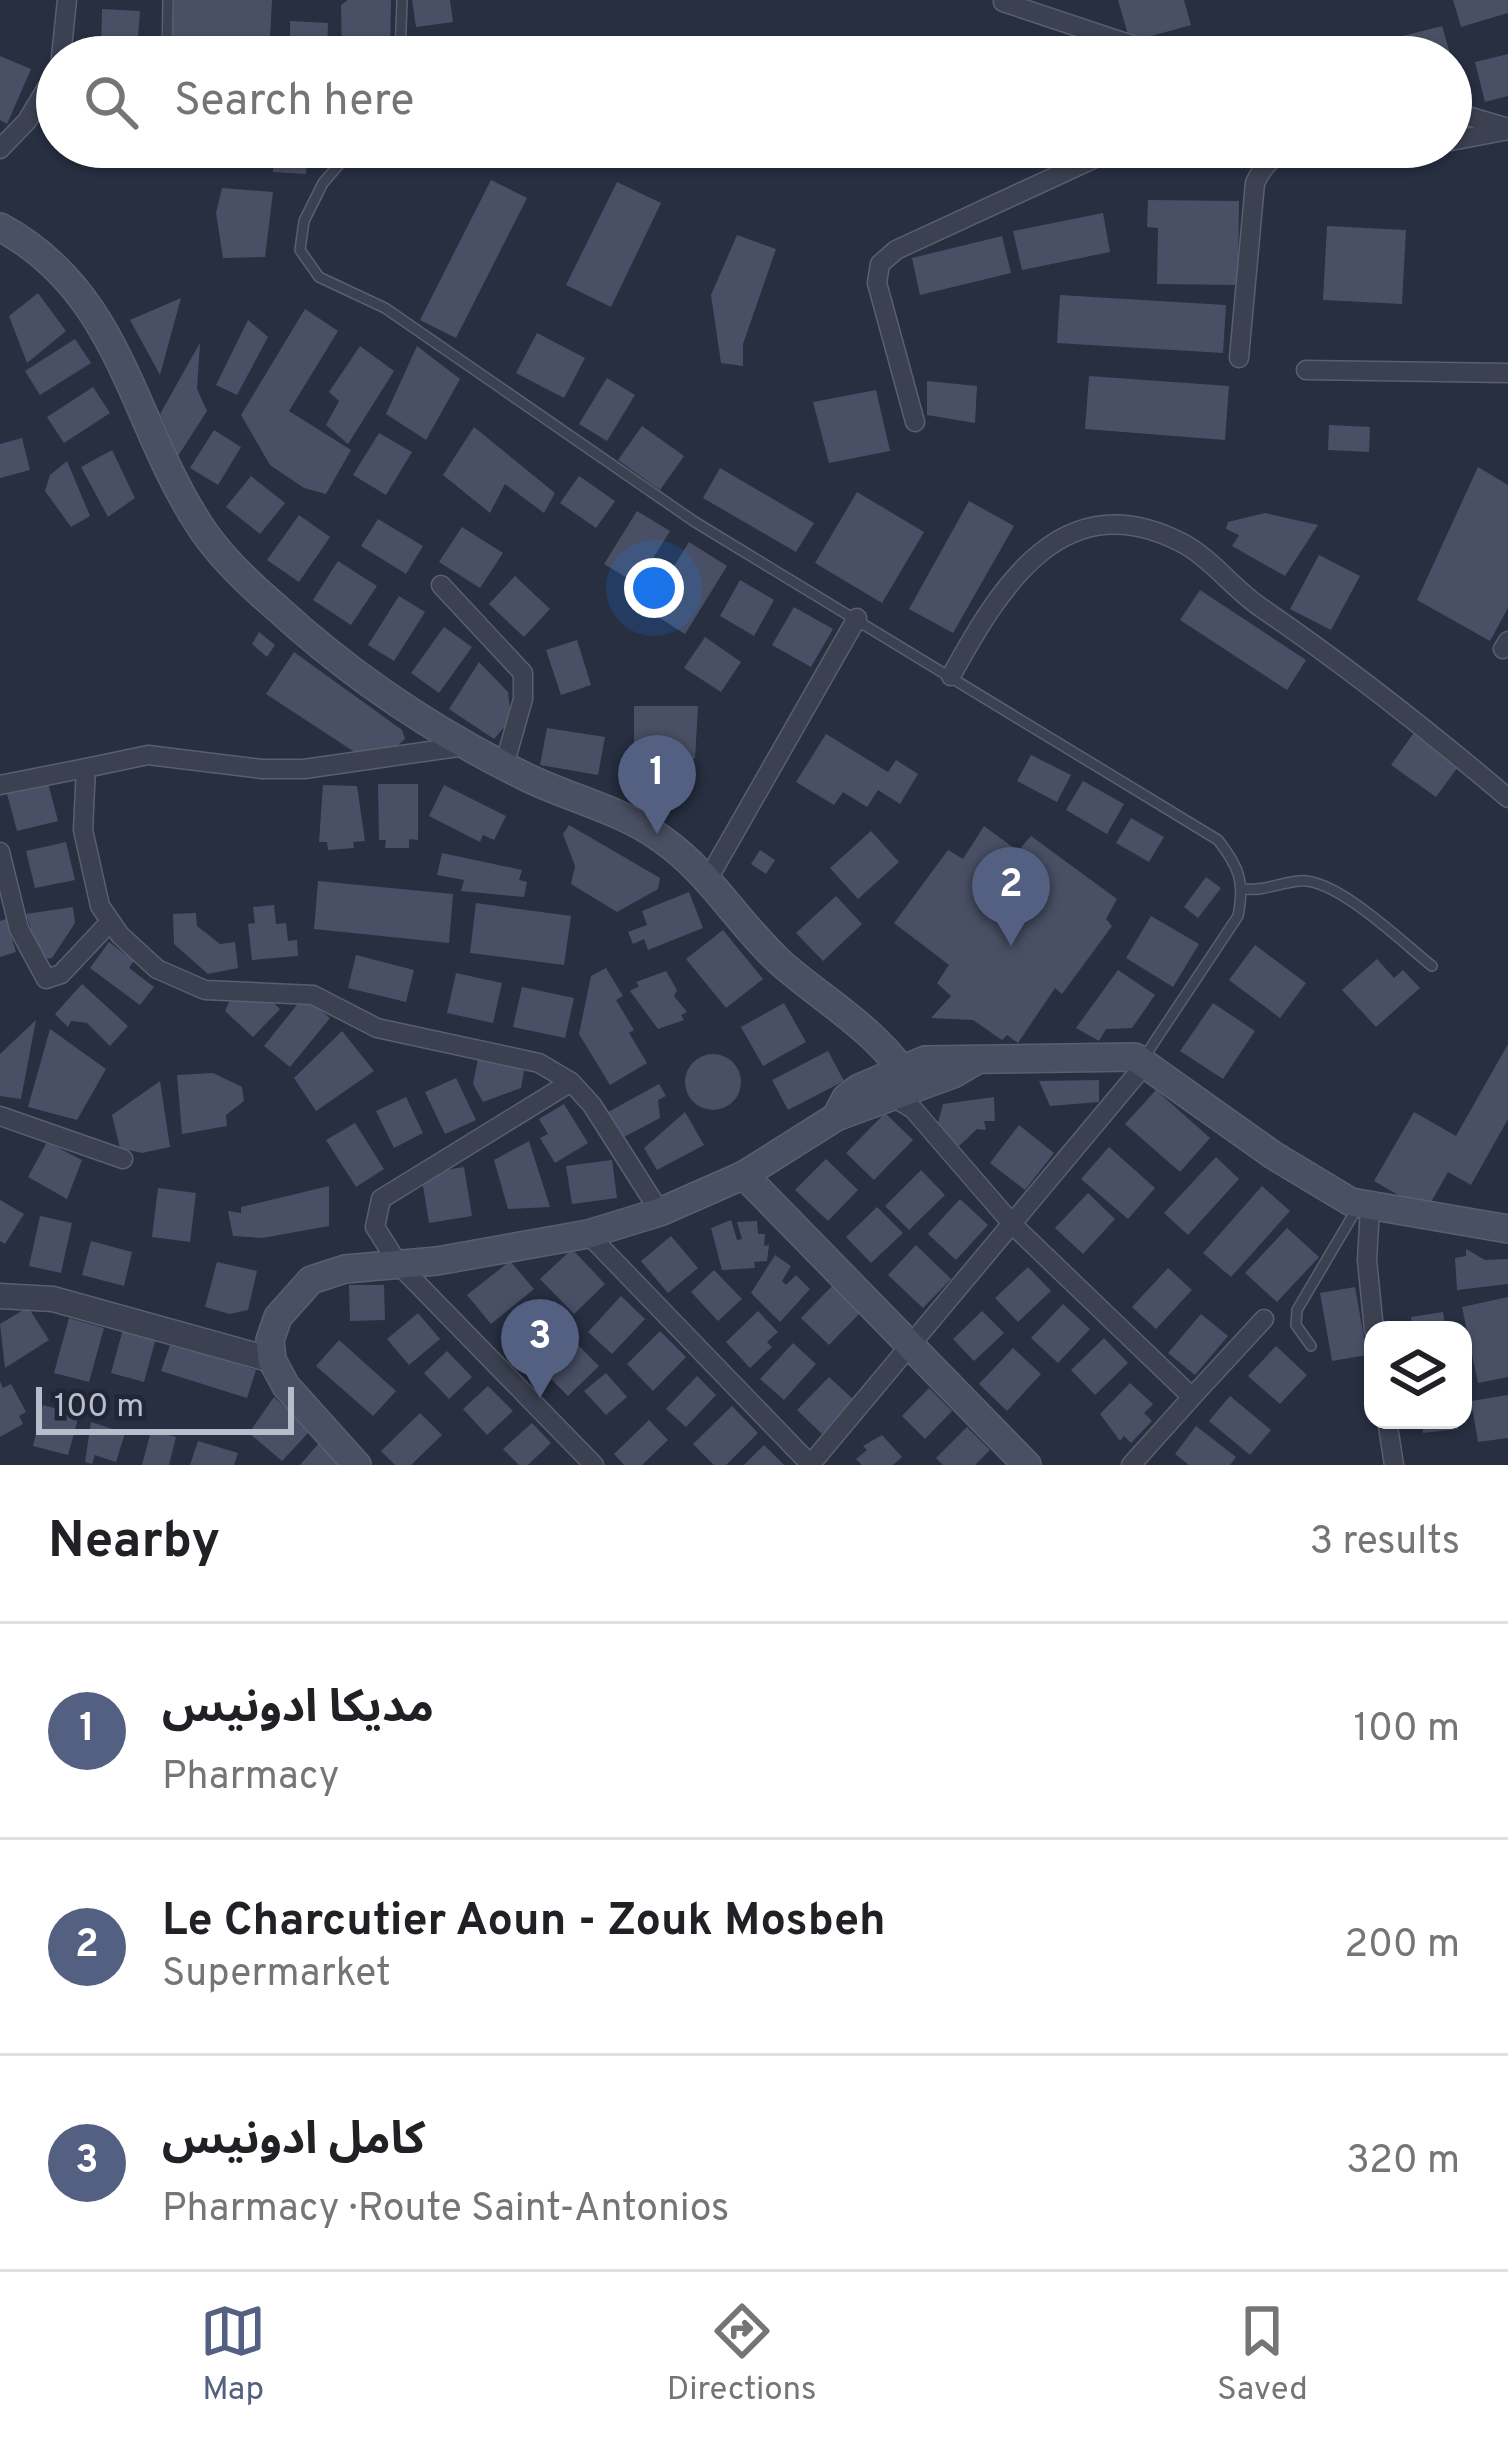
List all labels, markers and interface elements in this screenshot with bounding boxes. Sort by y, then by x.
search box [36,36,1472,168]
icon: search [78,69,144,135]
text: Search here [174,74,414,131]
your location [624,558,684,618]
pin: 1 [618,735,696,834]
pin: 2 [972,847,1050,946]
pin: 3 [501,1299,579,1398]
map controls [1364,1321,1472,1429]
button: layers [1364,1321,1472,1429]
scale bar [36,1381,294,1434]
text: 100 m [54,1387,144,1429]
text: Nearby [48,1511,220,1576]
text: 3 results [1310,1519,1460,1568]
text: مديكا ادونيس [162,1681,434,1738]
text: 1 [79,1706,95,1755]
text: 100 m [1353,1706,1460,1755]
text: Pharmacy [162,1754,340,1803]
text: Le Charcutier Aoun - Zouk Mosbeh [162,1894,886,1951]
text: 2 [75,1922,99,1971]
text: 200 m [1344,1922,1460,1971]
text: Supermarket [162,1951,391,2000]
text: كامل ادونيس [162,2113,425,2170]
text: 3 [75,2138,99,2187]
text: 320 m [1346,2138,1460,2187]
text: Pharmacy · Route Saint-Antonios [162,2186,729,2235]
tab: Map [200,2298,266,2412]
tab: Directions [667,2298,817,2412]
tab: Saved [1217,2298,1308,2412]

